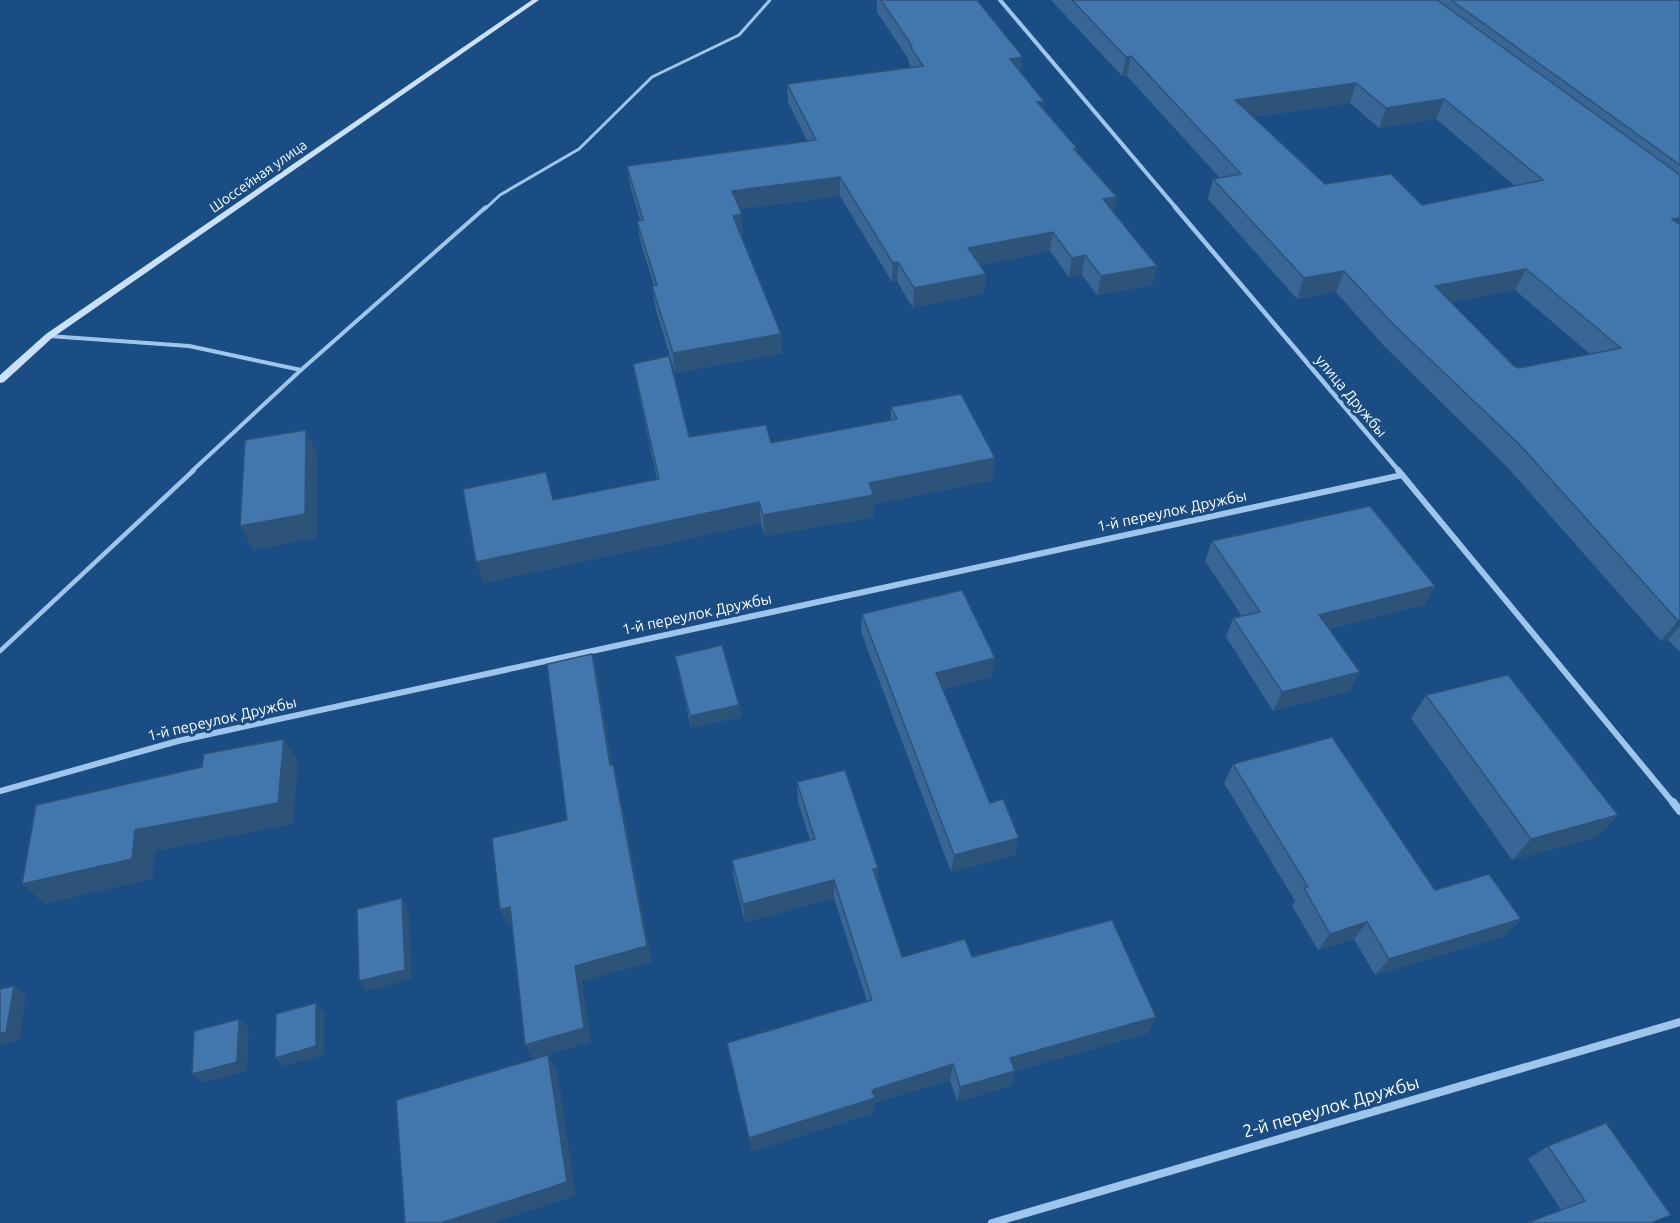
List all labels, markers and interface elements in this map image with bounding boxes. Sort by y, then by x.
street label: Шоссейная улица [206,136,310,216]
street label: улица Дружбы [1312,351,1391,440]
street label: 1-й переулок Дружбы [1096,486,1248,535]
street label: 1-й переулок Дружбы [621,589,773,638]
street label: 1-й переулок Дружбы [146,693,298,744]
street label: 2-й переулок Дружбы [1240,1071,1421,1141]

